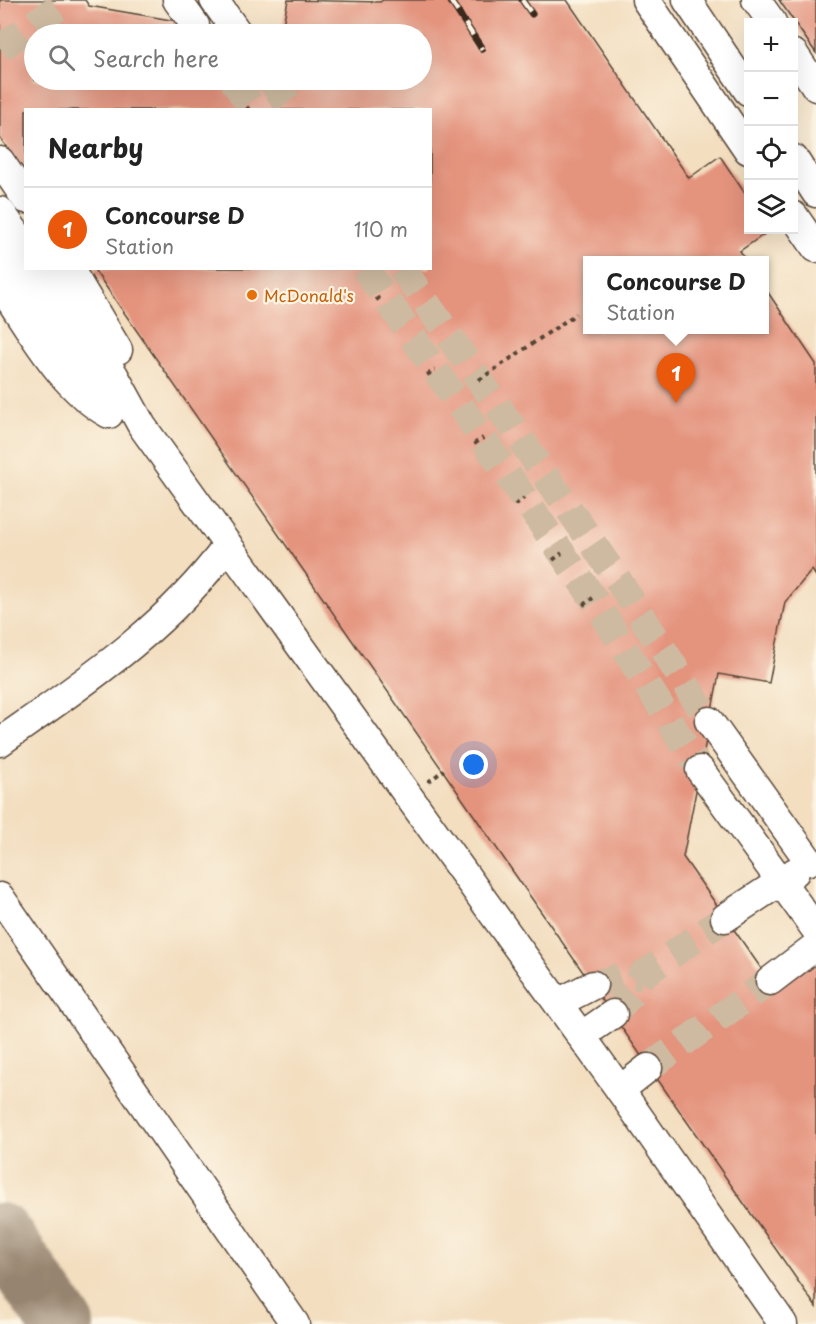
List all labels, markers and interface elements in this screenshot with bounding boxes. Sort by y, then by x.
map controls [744,18,798,234]
button: + [744,18,798,72]
search box [24,24,432,90]
icon: search [45,41,78,74]
text: Search here [93,41,219,74]
button: − [744,72,798,126]
button: locate [744,126,798,180]
text: Nearby [48,128,143,167]
button: layers [744,180,798,234]
text: Concourse D [105,198,245,231]
text: 1 [63,214,72,244]
text: 110 m [354,214,408,244]
text: Station [105,231,174,261]
popup [583,256,769,334]
text: Concourse D [606,264,746,297]
place label: McDonald's [264,283,354,307]
marker: McDonald's [245,288,259,302]
text: Station [606,297,675,327]
pin: 1 [656,354,696,403]
your location [459,750,488,779]

